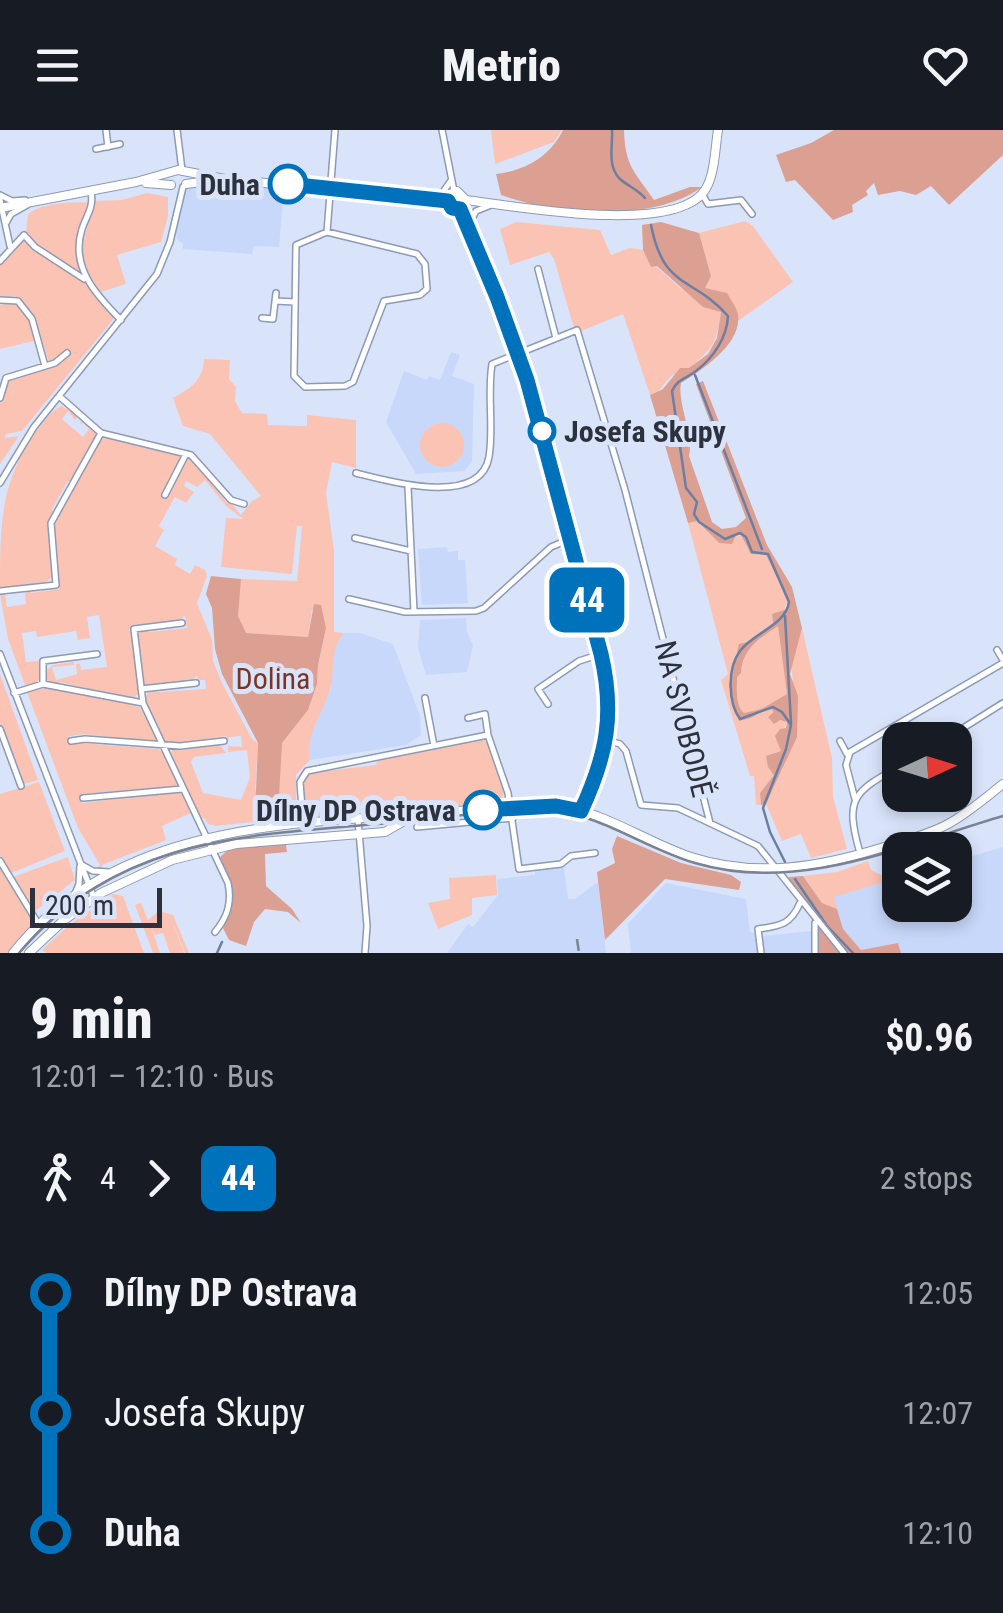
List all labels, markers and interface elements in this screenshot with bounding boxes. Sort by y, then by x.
icon: menu [30,38,85,93]
icon: heart [918,38,973,93]
text: Metrio [442,39,561,92]
marker: Duha [269,165,307,203]
place label: Duha [199,167,260,202]
place label: Josefa Skupy [564,414,726,449]
marker: Josefa Skupy [529,418,555,444]
line badge: 44 [542,568,632,632]
text: 44 [569,580,605,621]
street label: NA SVOBODĚ [648,637,720,801]
park label: Dolina [236,661,310,696]
north arrow [882,722,972,812]
map controls [882,722,972,922]
marker: Dílny DP Ostrava [464,791,502,829]
place label: Dílny DP Ostrava [256,793,456,828]
button: layers [882,832,972,922]
scale bar [30,883,162,928]
text: 200 m [45,889,114,922]
text: 9 min [30,987,153,1051]
text: $0.96 [885,1016,973,1060]
text: 12:01 – 12:10 · Bus [30,1057,274,1095]
icon: walk [30,1151,85,1206]
icon: forward [131,1151,186,1206]
text: 44 [221,1158,256,1199]
text: 4 [100,1159,116,1197]
text: 2 stops [880,1159,973,1197]
text: Dílny DP Ostrava [104,1271,357,1315]
text: 12:05 [902,1274,973,1312]
text: Josefa Skupy [104,1391,305,1435]
text: 12:07 [902,1394,973,1432]
text: Duha [104,1511,181,1555]
text: 12:10 [902,1514,973,1552]

